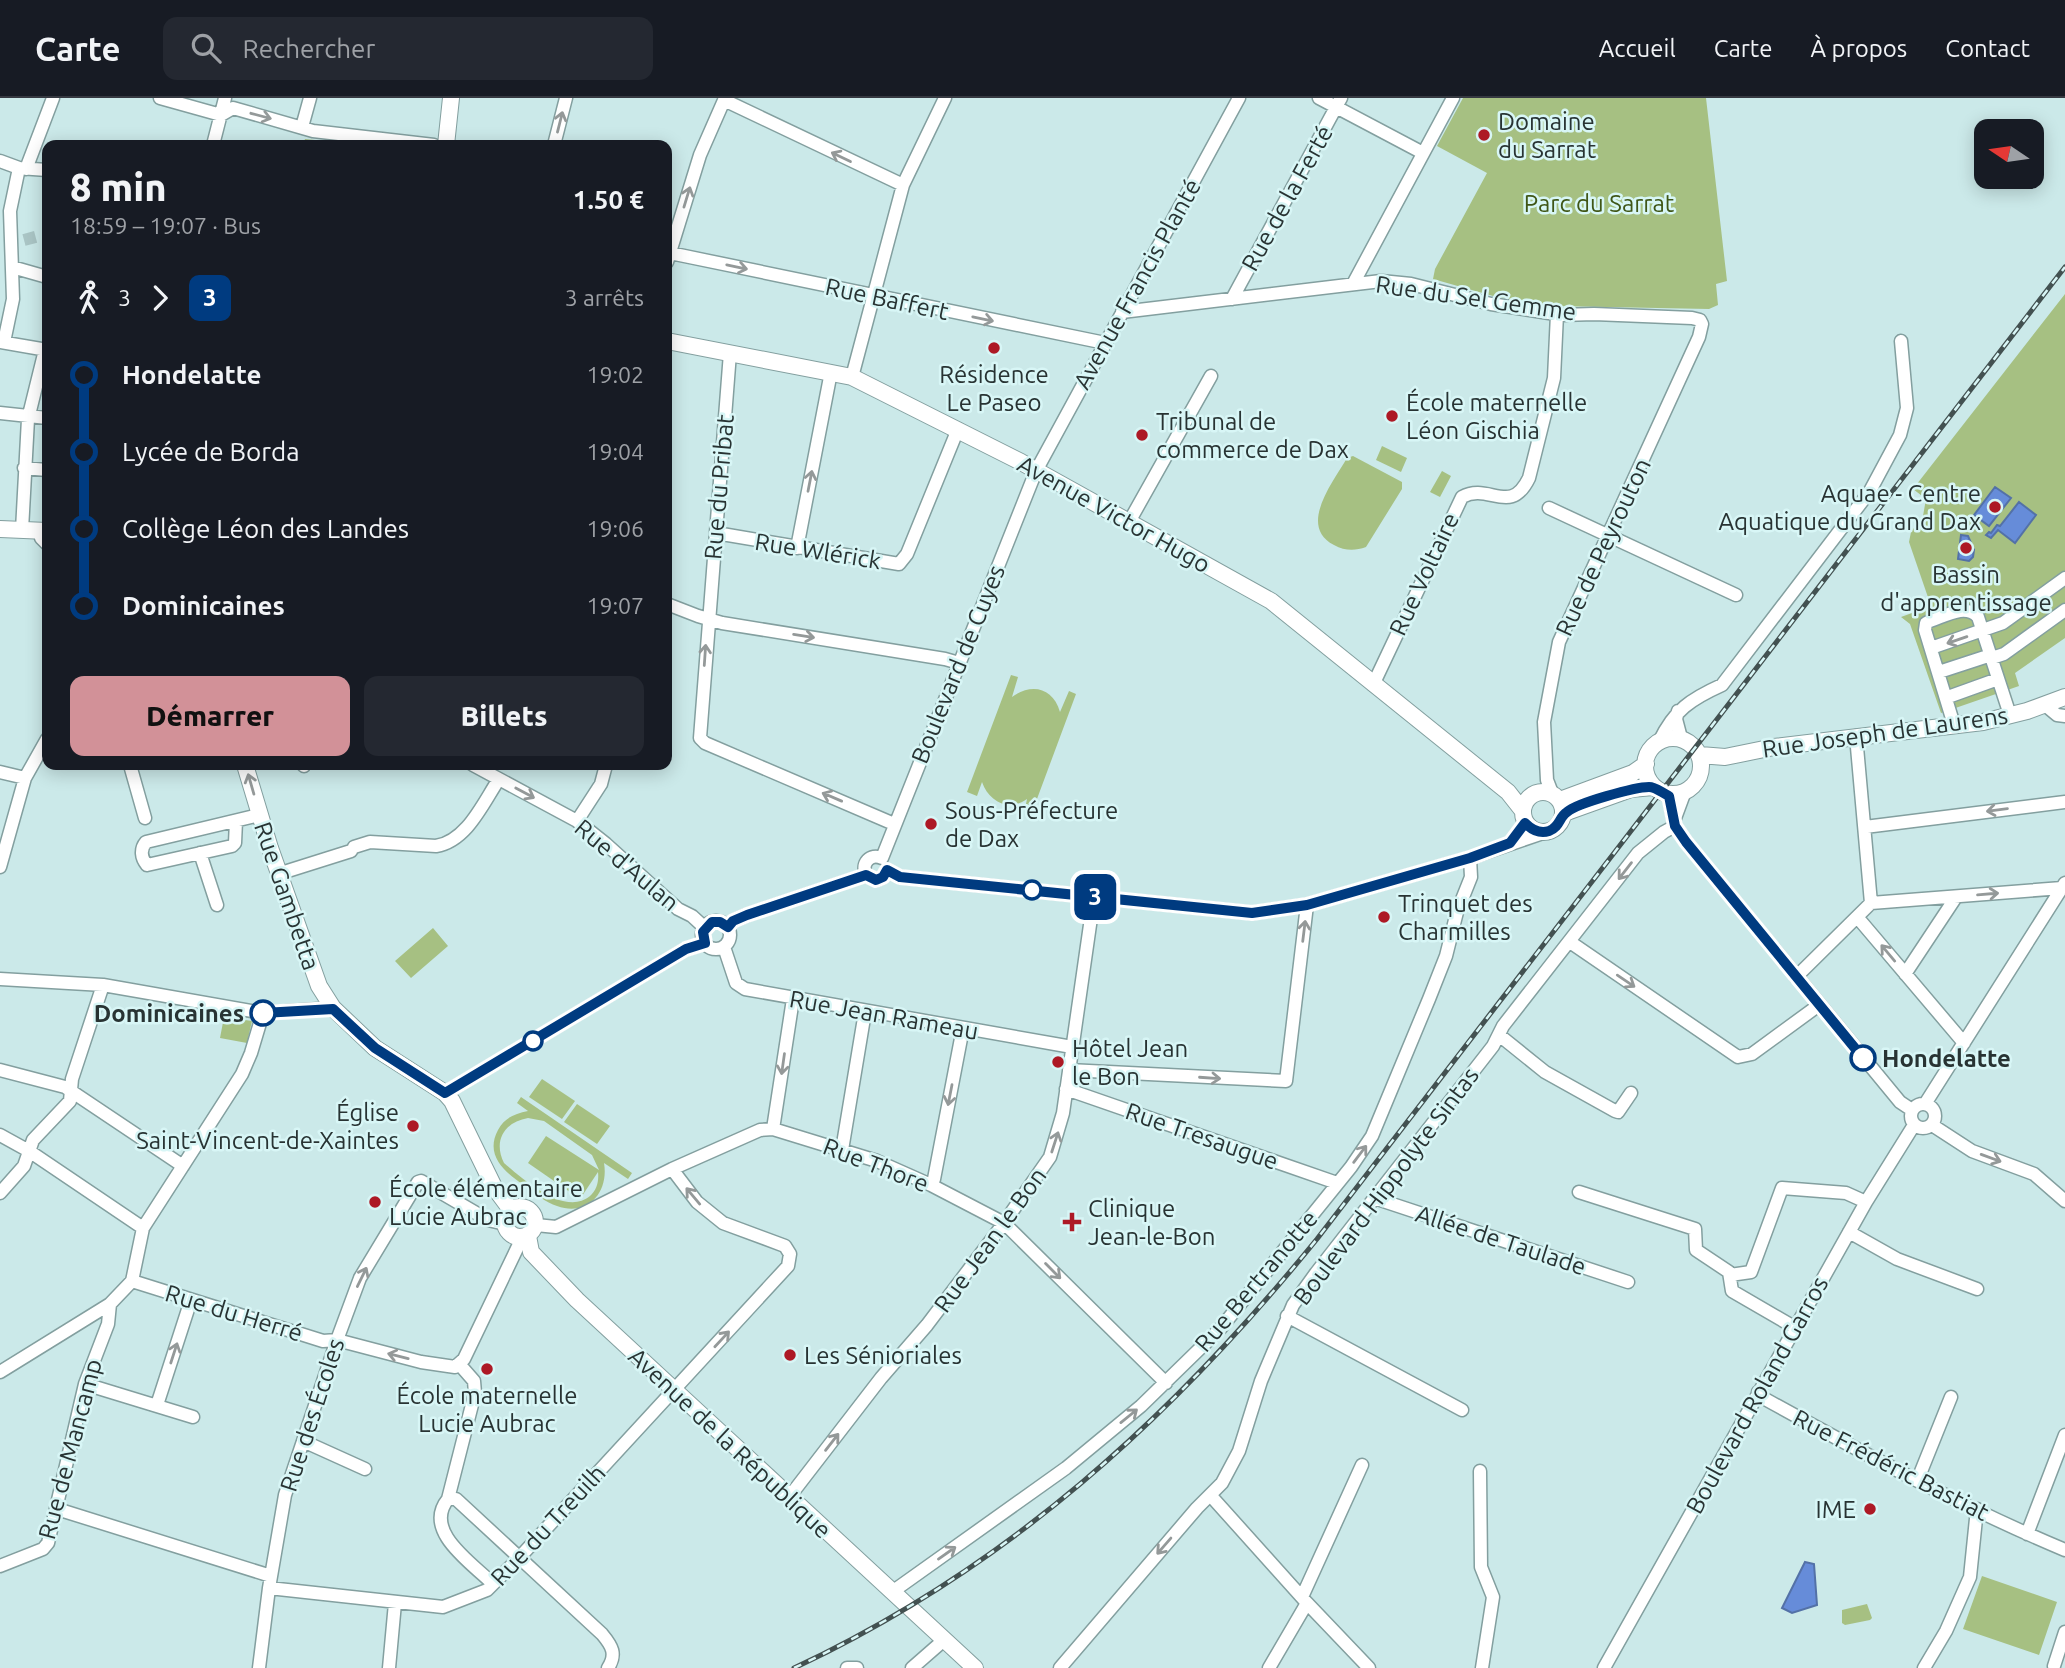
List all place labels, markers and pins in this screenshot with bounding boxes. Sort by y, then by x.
place label: Domaine du Sarrat [1498,108,1597,163]
marker: Domaine du Sarrat [1476,127,1492,143]
marker: Résidence Le Paseo [986,340,1002,356]
place label: Résidence Le Paseo [939,361,1049,416]
place label: École maternelle Léon Gischia [1406,388,1587,444]
place label: Tribunal de commerce de Dax [1156,408,1349,463]
marker: École maternelle Léon Gischia [1384,408,1400,424]
marker: Tribunal de commerce de Dax [1134,427,1150,443]
place label: Aquae - Centre Aquatique du Grand Dax [1718,480,1981,535]
marker: Aquae - Centre Aquatique du Grand Dax [1987,499,2003,515]
marker: Bassin d'apprentissage [1958,540,1974,556]
place label: Bassin d'apprentissage [1880,561,2052,616]
place label: Sous-Préfecture de Dax [945,797,1118,852]
marker: Sous-Préfecture de Dax [923,816,939,832]
unlabelled marker [1022,880,1042,900]
place label: Trinquet des Charmilles [1398,890,1533,945]
marker: Trinquet des Charmilles [1376,909,1392,925]
place label: Dominicaines [94,1000,244,1027]
marker: Dominicaines [250,1000,276,1026]
unlabelled marker [523,1031,543,1051]
place label: Hôtel Jean le Bon [1072,1035,1188,1090]
marker: Hondelatte [1850,1045,1876,1071]
place label: Hondelatte [1882,1045,2011,1072]
marker: Hôtel Jean le Bon [1050,1054,1066,1070]
place label: Église Saint-Vincent-de-Xaintes [136,1098,399,1154]
marker: Église Saint-Vincent-de-Xaintes [405,1118,421,1134]
place label: École élémentaire Lucie Aubrac [389,1174,583,1230]
marker: École élémentaire Lucie Aubrac [367,1194,383,1210]
place label: Clinique Jean-le-Bon [1088,1195,1216,1250]
marker: Clinique Jean-le-Bon [1062,1212,1082,1232]
place label: Les Sénioriales [804,1342,962,1369]
marker: Les Sénioriales [782,1347,798,1363]
marker: École maternelle Lucie Aubrac [479,1361,495,1377]
place label: École maternelle Lucie Aubrac [396,1381,578,1437]
place label: IME [1816,1496,1856,1523]
marker: IME [1862,1501,1878,1517]

